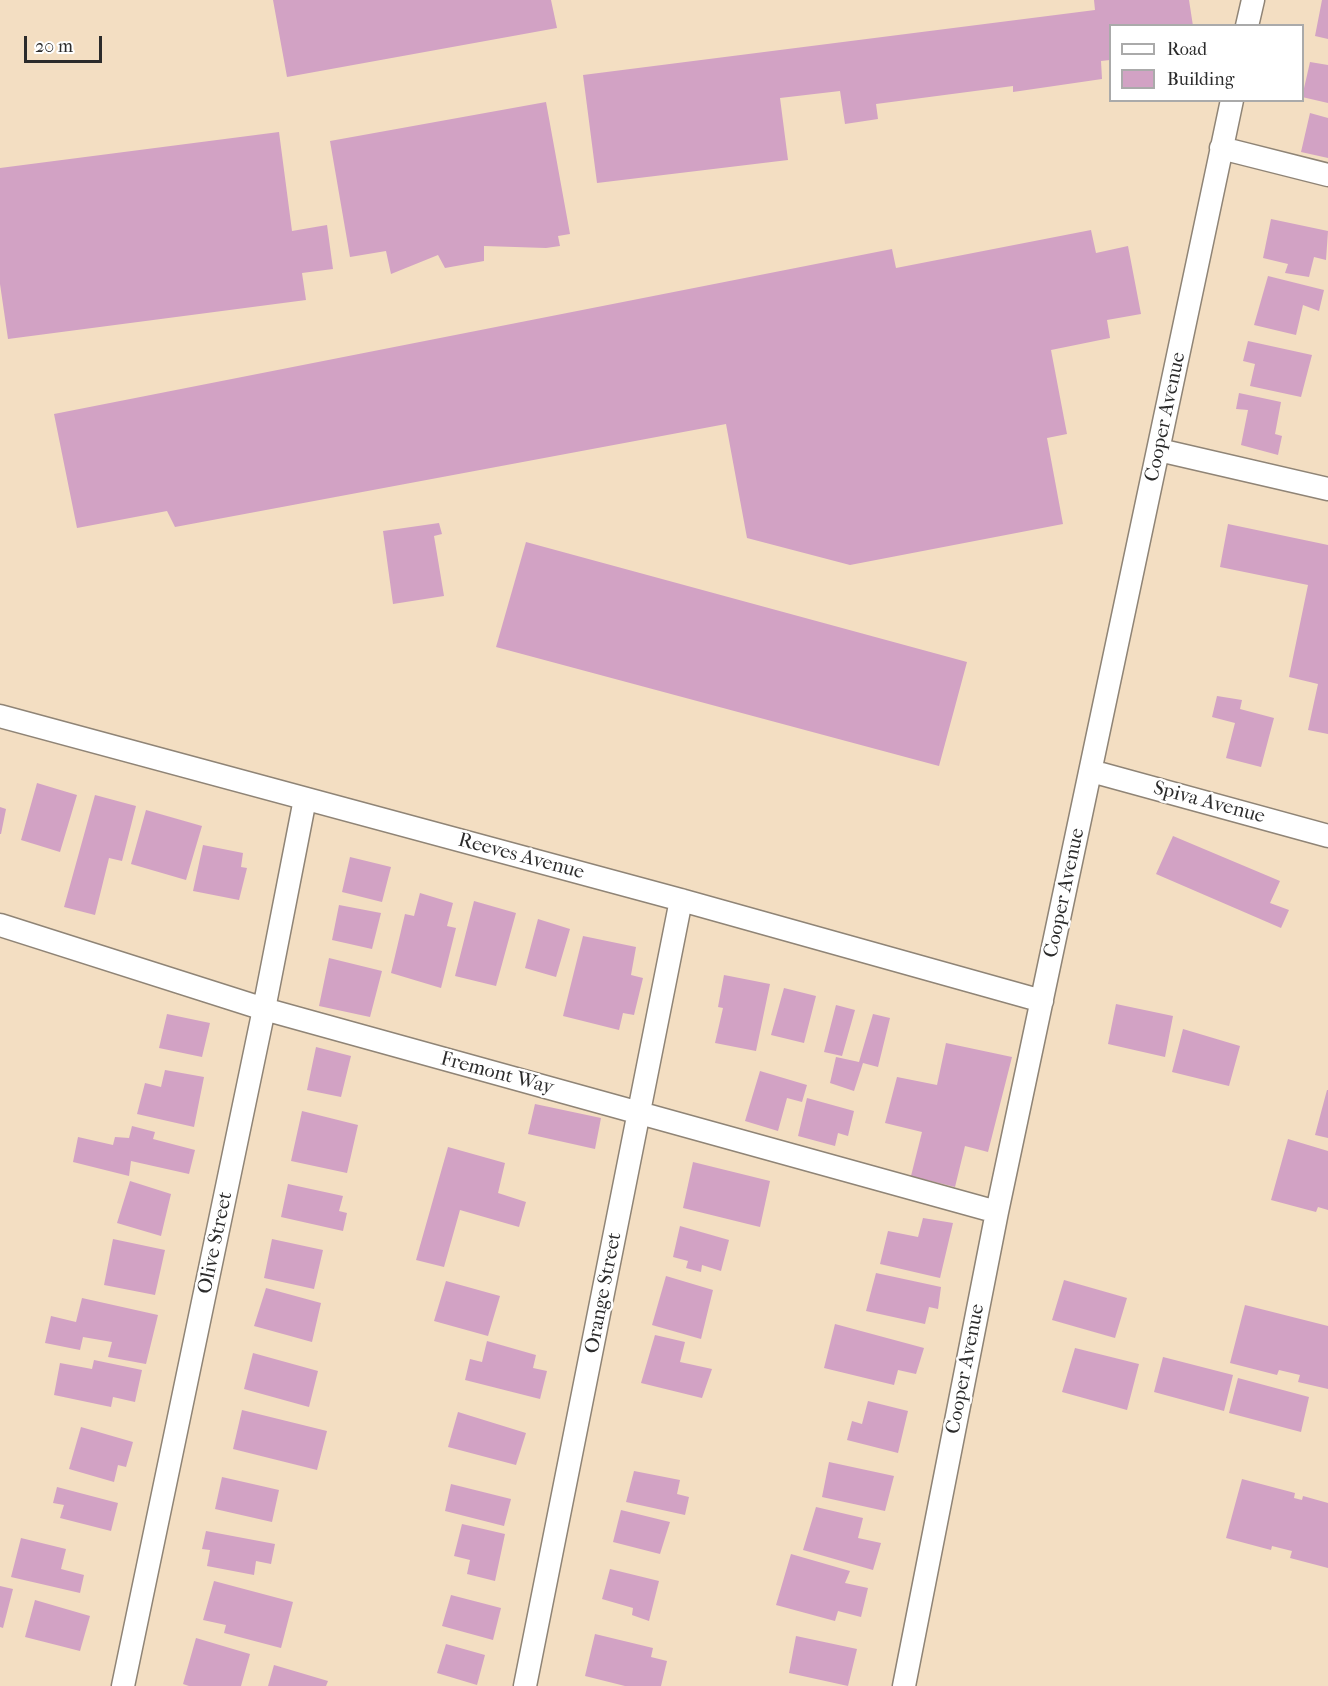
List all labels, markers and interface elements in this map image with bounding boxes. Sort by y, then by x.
scale bar [27,24,105,62]
legend [1109,24,1304,102]
text: 20 m [35,36,73,57]
text: Road [1167,39,1207,60]
text: Building [1167,69,1234,90]
street label: Cooper Avenue [1141,350,1191,484]
street label: Spiva Avenue [1151,777,1267,829]
street label: Cooper Avenue [1040,826,1090,960]
street label: Reeves Avenue [455,829,587,885]
street label: Fremont Way [438,1047,556,1101]
street label: Olive Street [193,1190,239,1296]
street label: Orange Street [580,1230,628,1356]
street label: Cooper Avenue [942,1302,990,1436]

